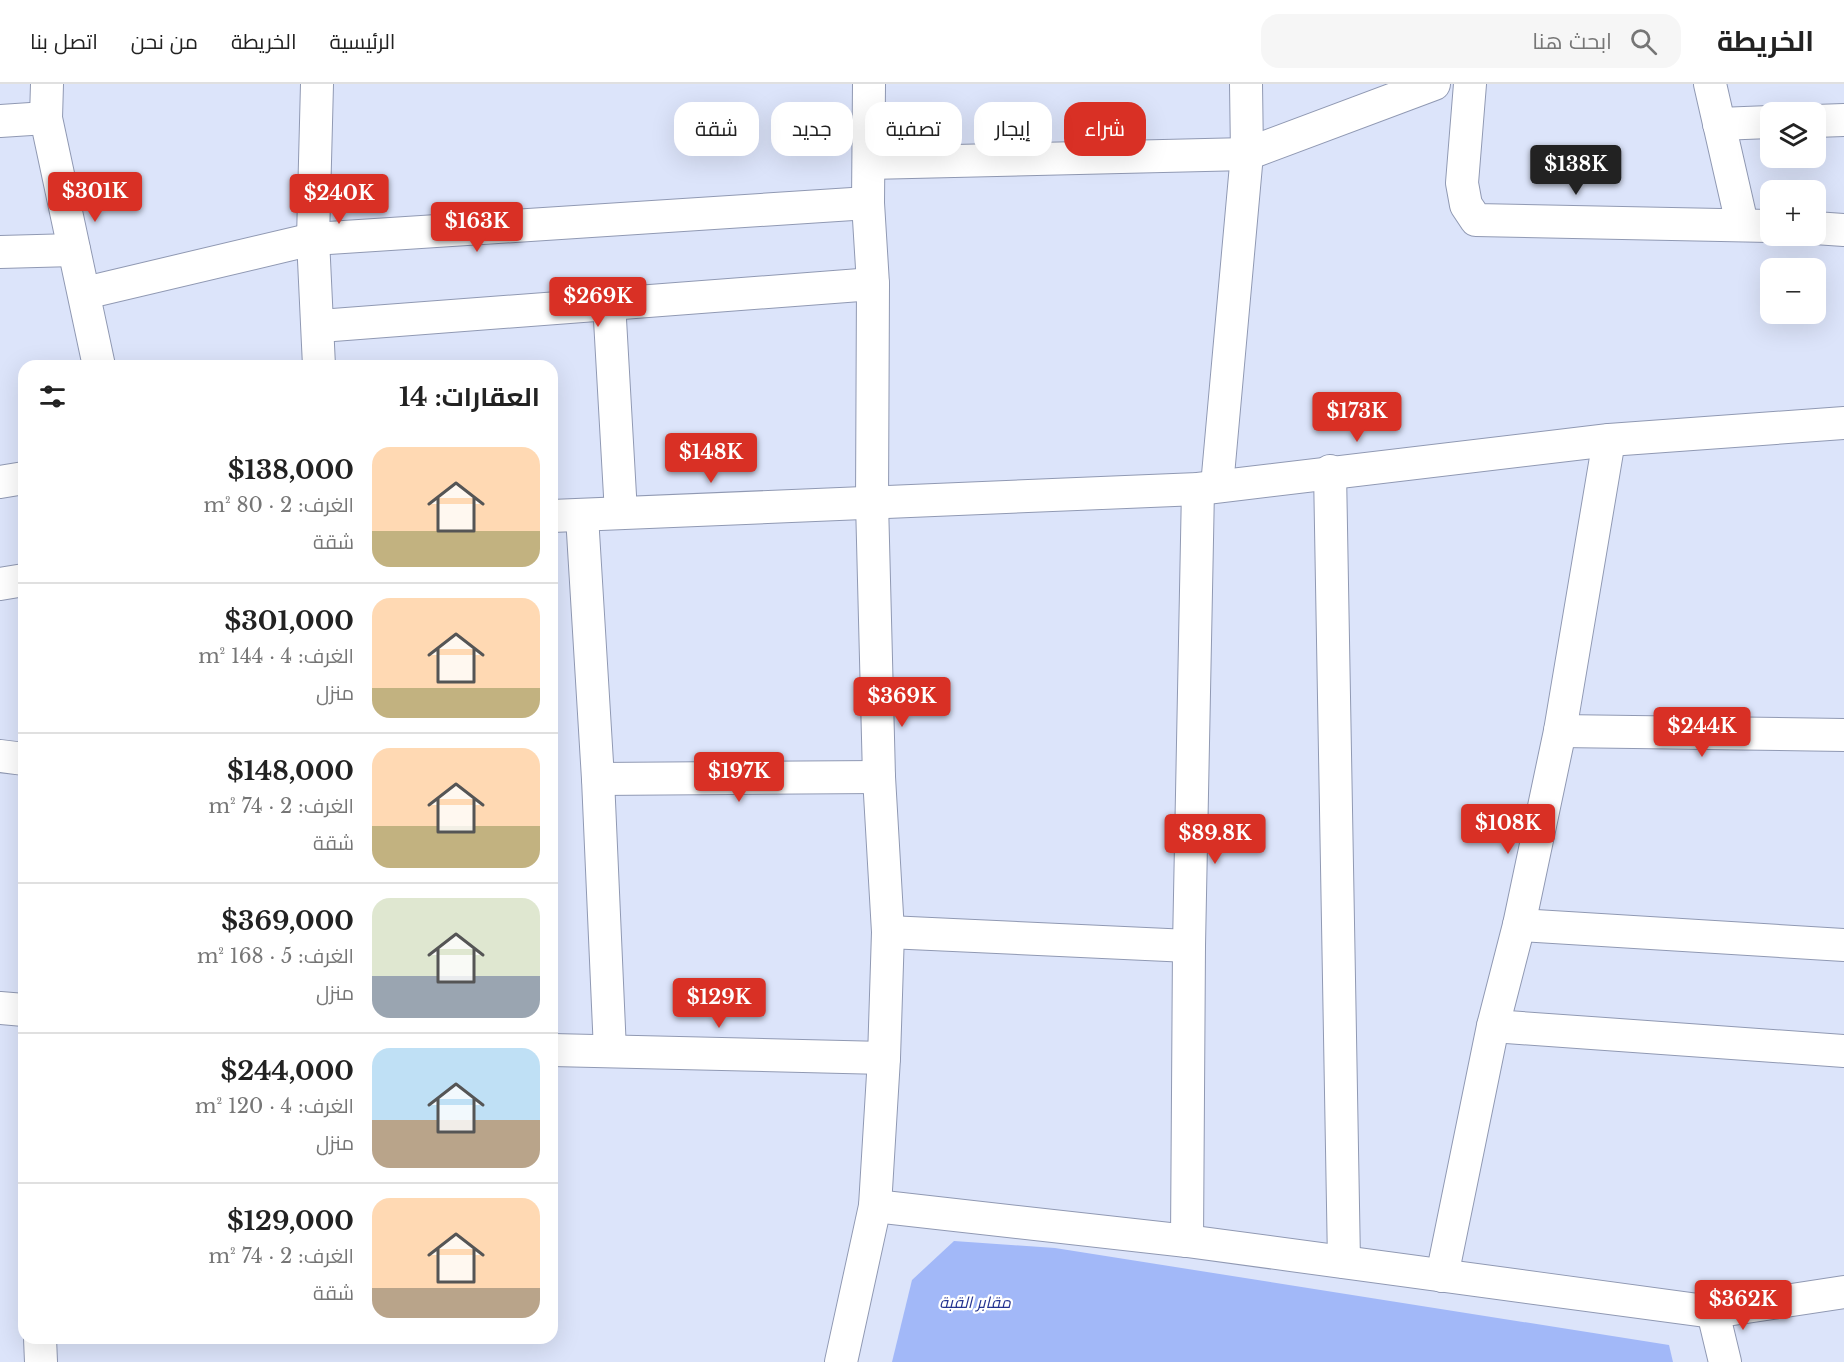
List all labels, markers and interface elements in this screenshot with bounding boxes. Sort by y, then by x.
search box [1261,14,1681,68]
text: الخريطة [1717,24,1814,59]
icon: search [1627,25,1660,58]
text: ابحث هنا [1532,28,1612,55]
text: اتصل بنا [30,29,98,55]
text: من نحن [131,29,198,55]
text: الخريطة [231,29,297,55]
text: الرئيسية [330,29,395,55]
chip: شقة [674,102,759,156]
chip: جديد [771,102,853,156]
chip: تصفية [865,102,962,156]
chip: إيجار [974,102,1052,156]
chip: شراء [1064,102,1146,156]
map controls [1760,102,1826,324]
button: layers [1760,102,1826,168]
pin: $138K [1534,145,1618,196]
text: $138K [1544,152,1608,176]
pin: $301K [53,172,137,223]
pin: $240K [297,174,381,225]
text: $301K [62,179,128,203]
button: + [1760,180,1826,246]
text: $240K [304,181,374,205]
pin: $163K [435,202,519,253]
text: $163K [445,209,509,233]
button: − [1760,258,1826,324]
pin: $269K [556,277,640,328]
text: $269K [563,284,633,308]
icon: filters [36,380,69,413]
text: العقارات: 14 [399,381,540,413]
pin: $173K [1315,392,1399,443]
text: $173K [1326,399,1388,423]
pin: $148K [669,433,753,484]
text: $148K [679,440,743,464]
text: $138,000 [228,454,354,486]
icon: home [420,471,492,543]
text: الغرف: 2 · 80 m² [203,493,354,517]
text: شقة [313,530,354,554]
text: $301,000 [225,605,354,637]
icon: home [420,622,492,694]
text: الغرف: 4 · 144 m² [198,644,354,668]
pin: $369K [860,677,944,728]
text: منزل [316,681,354,705]
text: $369K [867,684,937,708]
pin: $244K [1660,707,1744,758]
text: $244K [1668,714,1736,738]
pin: $197K [697,752,781,803]
text: $148,000 [227,755,354,787]
text: $197K [708,759,770,783]
icon: home [420,772,492,844]
text: الغرف: 2 · 74 m² [208,794,354,818]
pin: $108K [1466,804,1550,855]
text: $108K [1475,811,1541,835]
pin: $89.8K [1166,814,1264,865]
text: $89.8K [1179,821,1251,845]
text: شقة [313,831,354,855]
text: $369,000 [221,905,354,937]
icon: home [420,922,492,994]
text: الغرف: 5 · 168 m² [197,944,354,968]
pin: $129K [677,978,761,1029]
text: منزل [316,981,354,1005]
text: $129K [687,985,751,1009]
text: $244,000 [221,1055,354,1087]
icon: home [420,1072,492,1144]
text: الغرف: 4 · 120 m² [195,1094,354,1118]
text: منزل [316,1131,354,1155]
text: $129,000 [227,1205,354,1237]
icon: home [420,1222,492,1294]
text: الغرف: 2 · 74 m² [208,1244,354,1268]
pin: $362K [1701,1280,1785,1331]
text: شقة [313,1281,354,1305]
text: $362K [1709,1287,1777,1311]
park label: مقابر القبة [939,1292,1012,1312]

